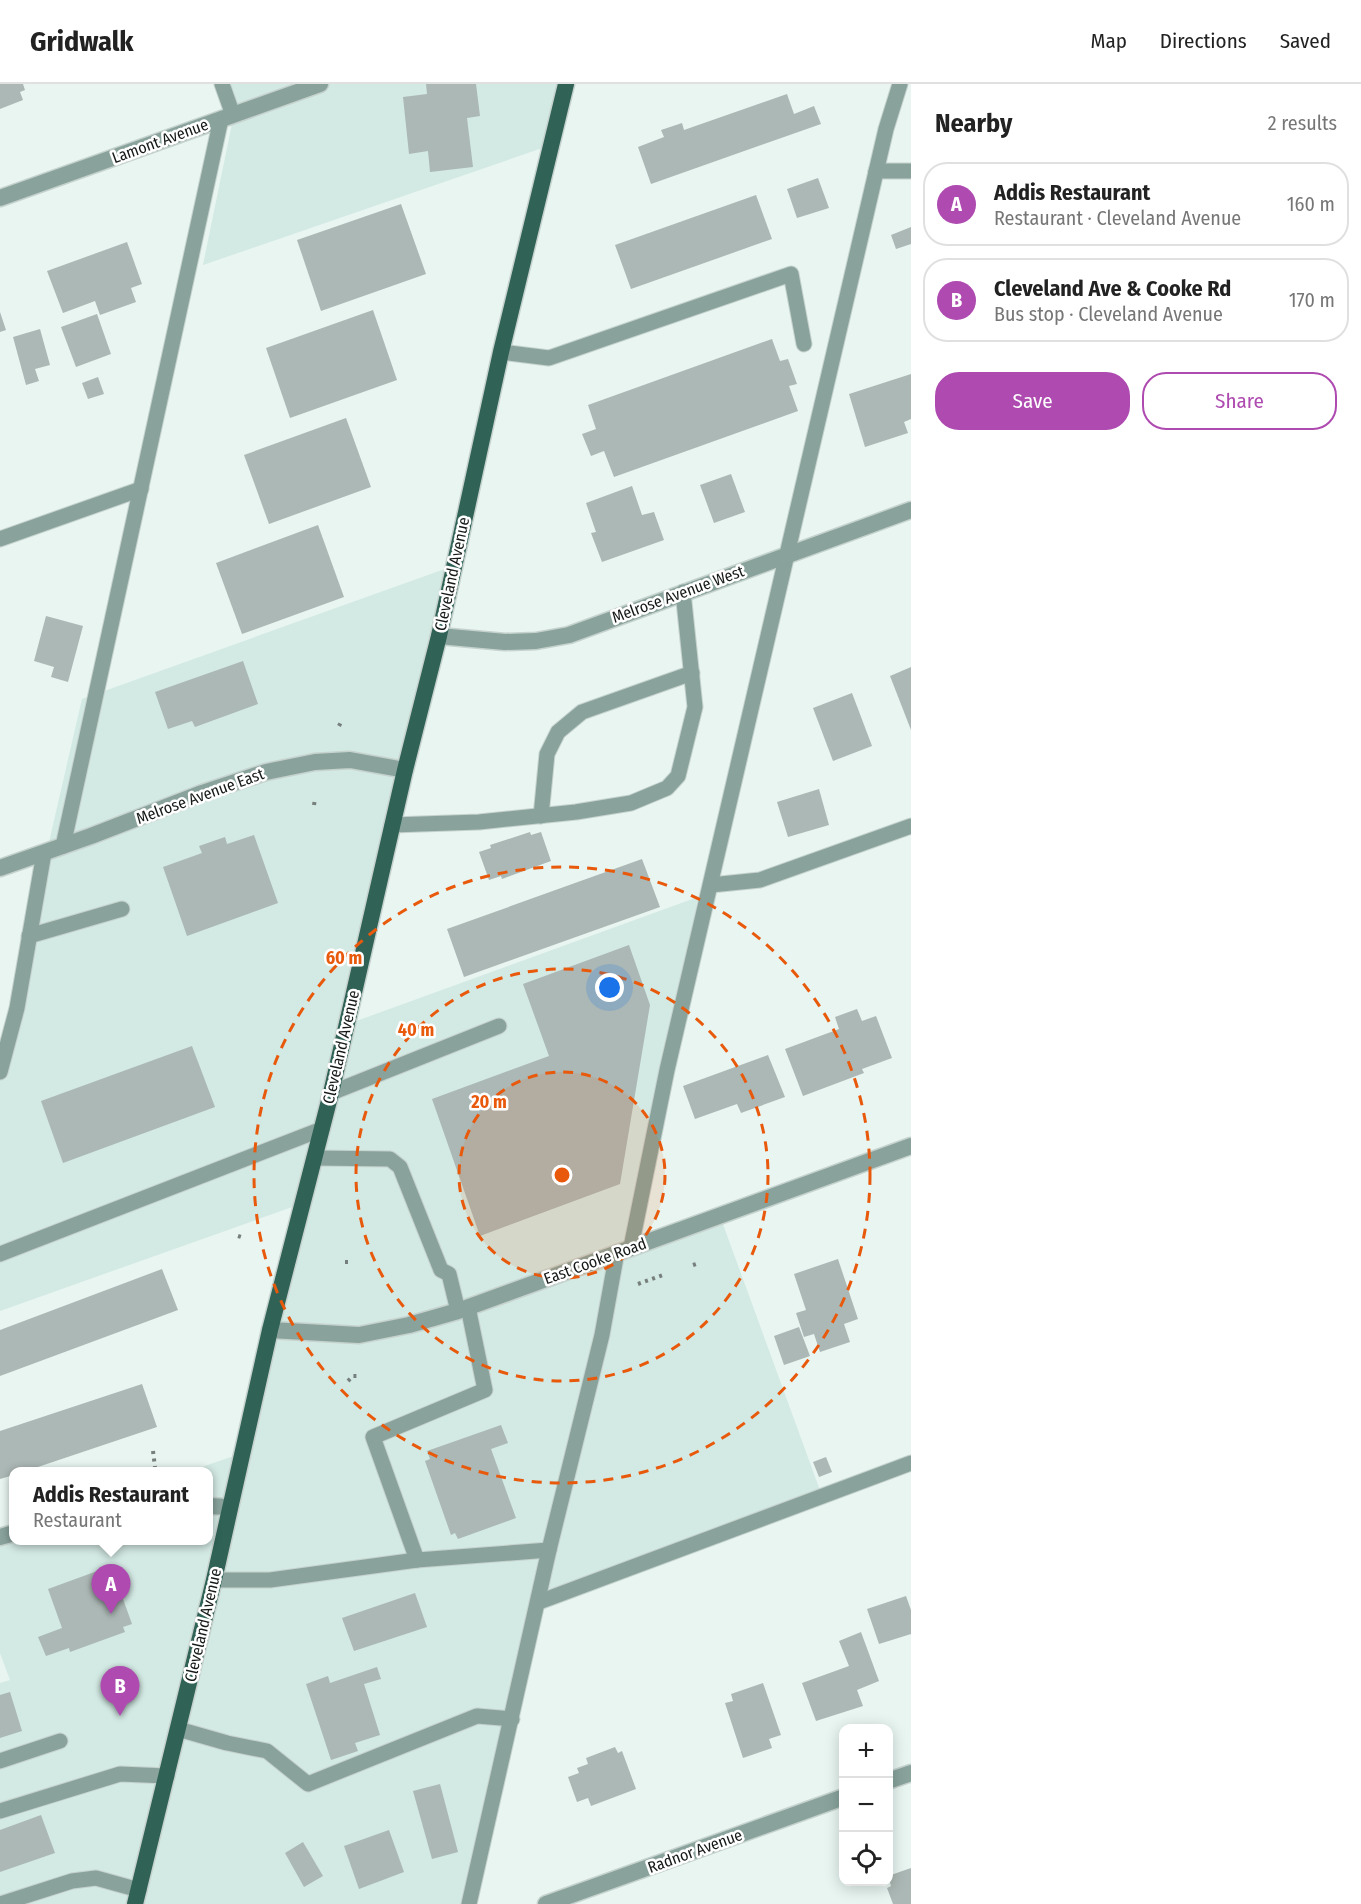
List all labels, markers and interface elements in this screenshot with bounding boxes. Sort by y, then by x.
text: Gridwalk [30,25,134,58]
text: Map [1090,28,1127,54]
text: Directions [1160,28,1247,54]
text: Saved [1280,28,1331,54]
text: Nearby [935,108,1012,139]
text: 2 results [1268,111,1337,135]
street label: Lamont Avenue [109,115,211,167]
text: Addis Restaurant [994,179,1150,206]
text: A [951,192,962,216]
text: 160 m [1287,192,1335,216]
text: Restaurant · Cleveland Avenue [994,206,1241,230]
text: Cleveland Ave & Cooke Rd [994,275,1231,302]
text: B [951,288,962,312]
text: 170 m [1289,288,1335,312]
text: Bus stop · Cleveland Avenue [994,302,1223,326]
button: Save [935,372,1130,430]
button: Share [1142,372,1337,430]
street label: Cleveland Avenue [431,515,473,633]
street label: Melrose Avenue West [609,561,747,627]
street label: Melrose Avenue East [134,764,267,828]
text: 60 m [326,947,362,969]
your location [595,973,624,1002]
street label: Cleveland Avenue [319,988,363,1106]
text: 40 m [398,1019,434,1041]
text: 20 m [470,1091,507,1113]
centre of rings [552,1165,572,1185]
street label: East Cooke Road [541,1234,649,1288]
popup [9,1467,213,1545]
text: Addis Restaurant [33,1481,189,1508]
text: Restaurant [33,1508,122,1532]
pin: A [92,1564,130,1614]
street label: Cleveland Avenue [181,1566,225,1684]
pin: B [100,1666,140,1716]
map controls [839,1724,893,1886]
button: + [839,1724,893,1778]
button: − [839,1778,893,1832]
street label: Radnor Avenue [645,1825,745,1877]
button: locate [839,1832,893,1886]

